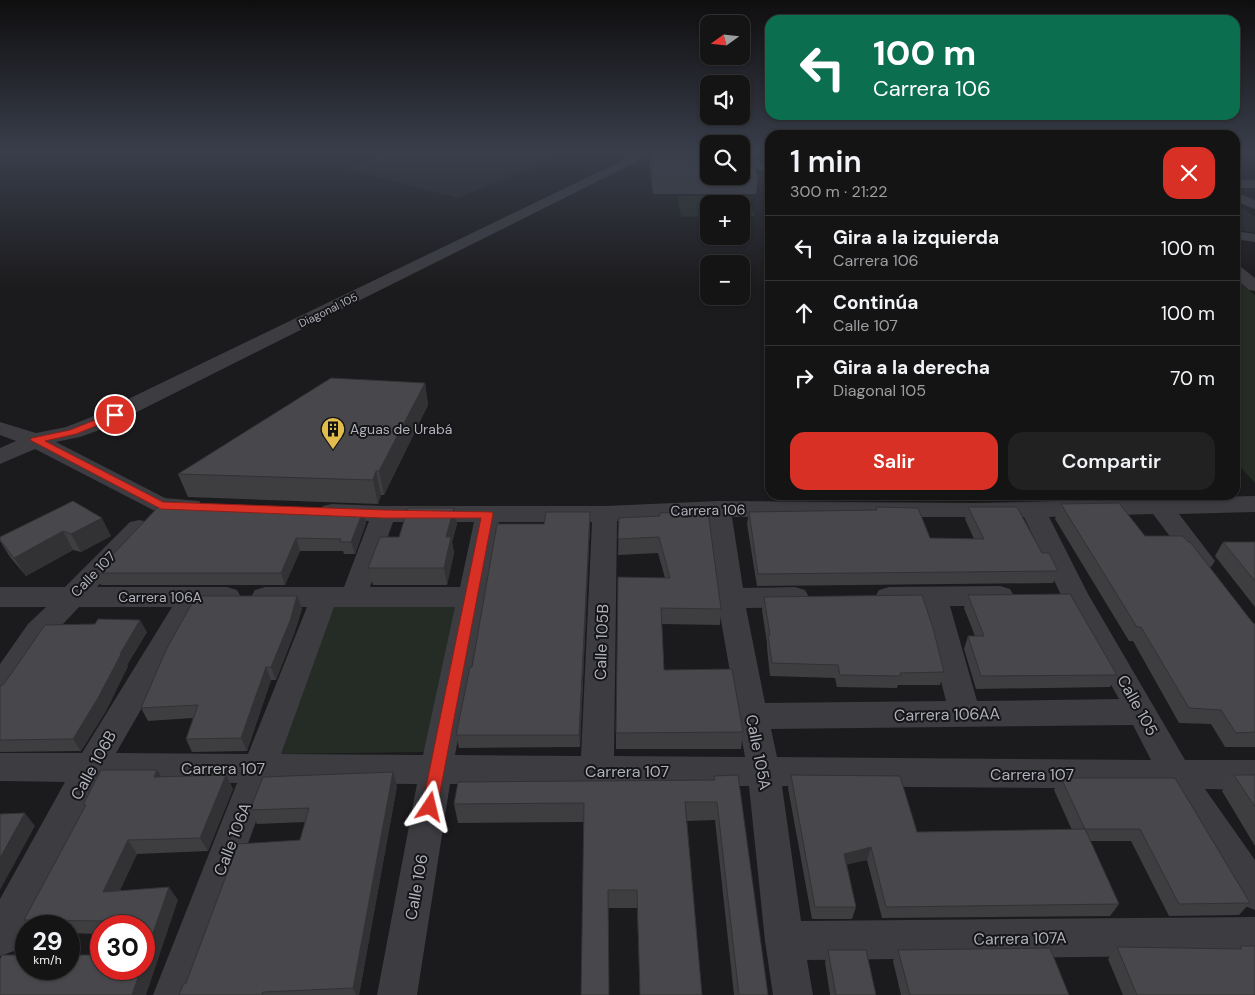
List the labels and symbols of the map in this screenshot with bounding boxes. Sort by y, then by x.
north arrow [700,15,750,65]
street label: Diagonal 105 [296,290,360,330]
pin [94,394,136,436]
building icon: Aguas de Urabá [320,416,346,450]
place label: Aguas de Urabá [350,420,452,438]
street label: Carrera 106 [670,500,746,520]
street label: Calle 107 [67,547,119,601]
street label: Carrera 106A [118,588,202,606]
street label: Calle 105B [590,604,613,680]
street label: Calle 105 [1112,671,1163,739]
street label: Carrera 106AA [894,703,1001,726]
street label: Calle 105A [741,713,776,792]
street label: Calle 106B [66,727,121,804]
street label: Carrera 107 [181,758,265,779]
street label: Carrera 107 [585,761,669,782]
street label: Carrera 107 [990,764,1074,785]
position arrow [403,780,455,832]
street label: Calle 106A [209,799,256,879]
street label: Calle 106 [400,852,433,922]
speed limit sign: 30 [90,915,155,980]
street label: Carrera 107A [973,927,1067,950]

